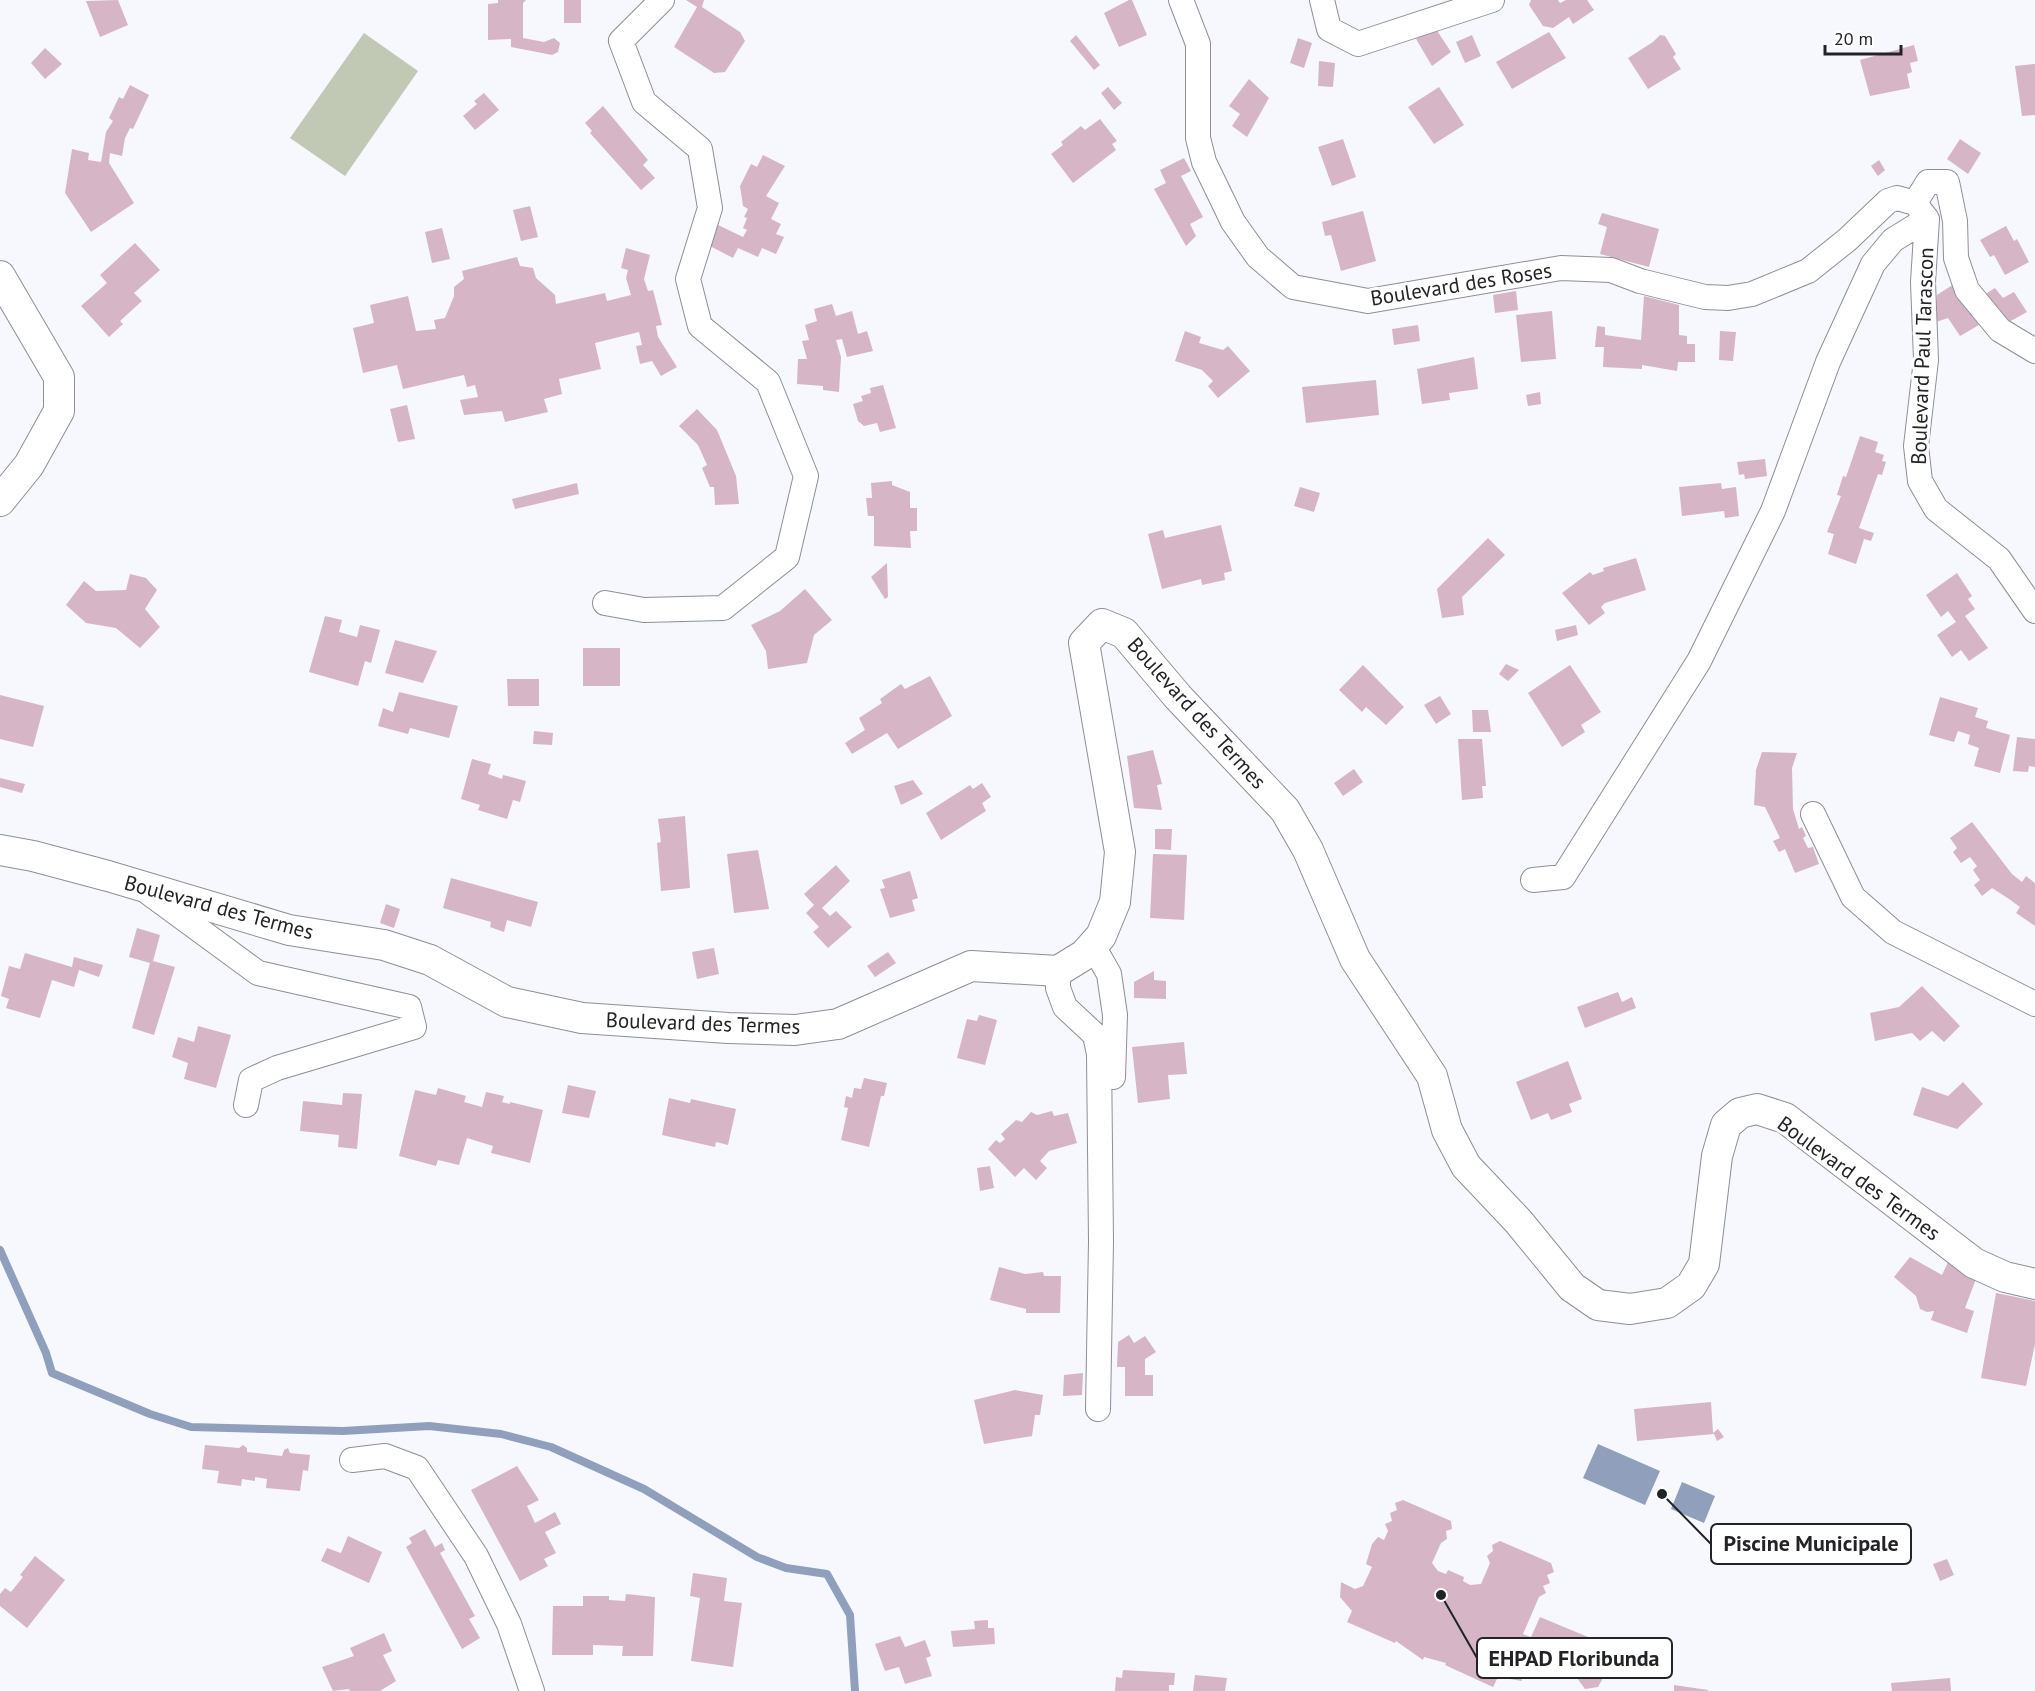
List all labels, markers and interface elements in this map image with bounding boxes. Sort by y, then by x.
scale bar [1825,18,1902,56]
text: 20 m [1834,27,1873,50]
street label: Boulevard Paul Tarascon [1905,247,1939,465]
street label: Boulevard des Roses [1368,256,1554,312]
street label: Boulevard des Termes [1122,632,1272,794]
street label: Boulevard des Termes [121,869,317,945]
street label: Boulevard des Termes [605,1006,801,1040]
street label: Boulevard des Termes [1772,1110,1946,1246]
callout: Piscine Municipale [1711,1524,1911,1564]
text: Piscine Municipale [1723,1529,1899,1557]
callout: EHPAD Floribunda [1477,1638,1672,1678]
text: EHPAD Floribunda [1488,1644,1660,1672]

